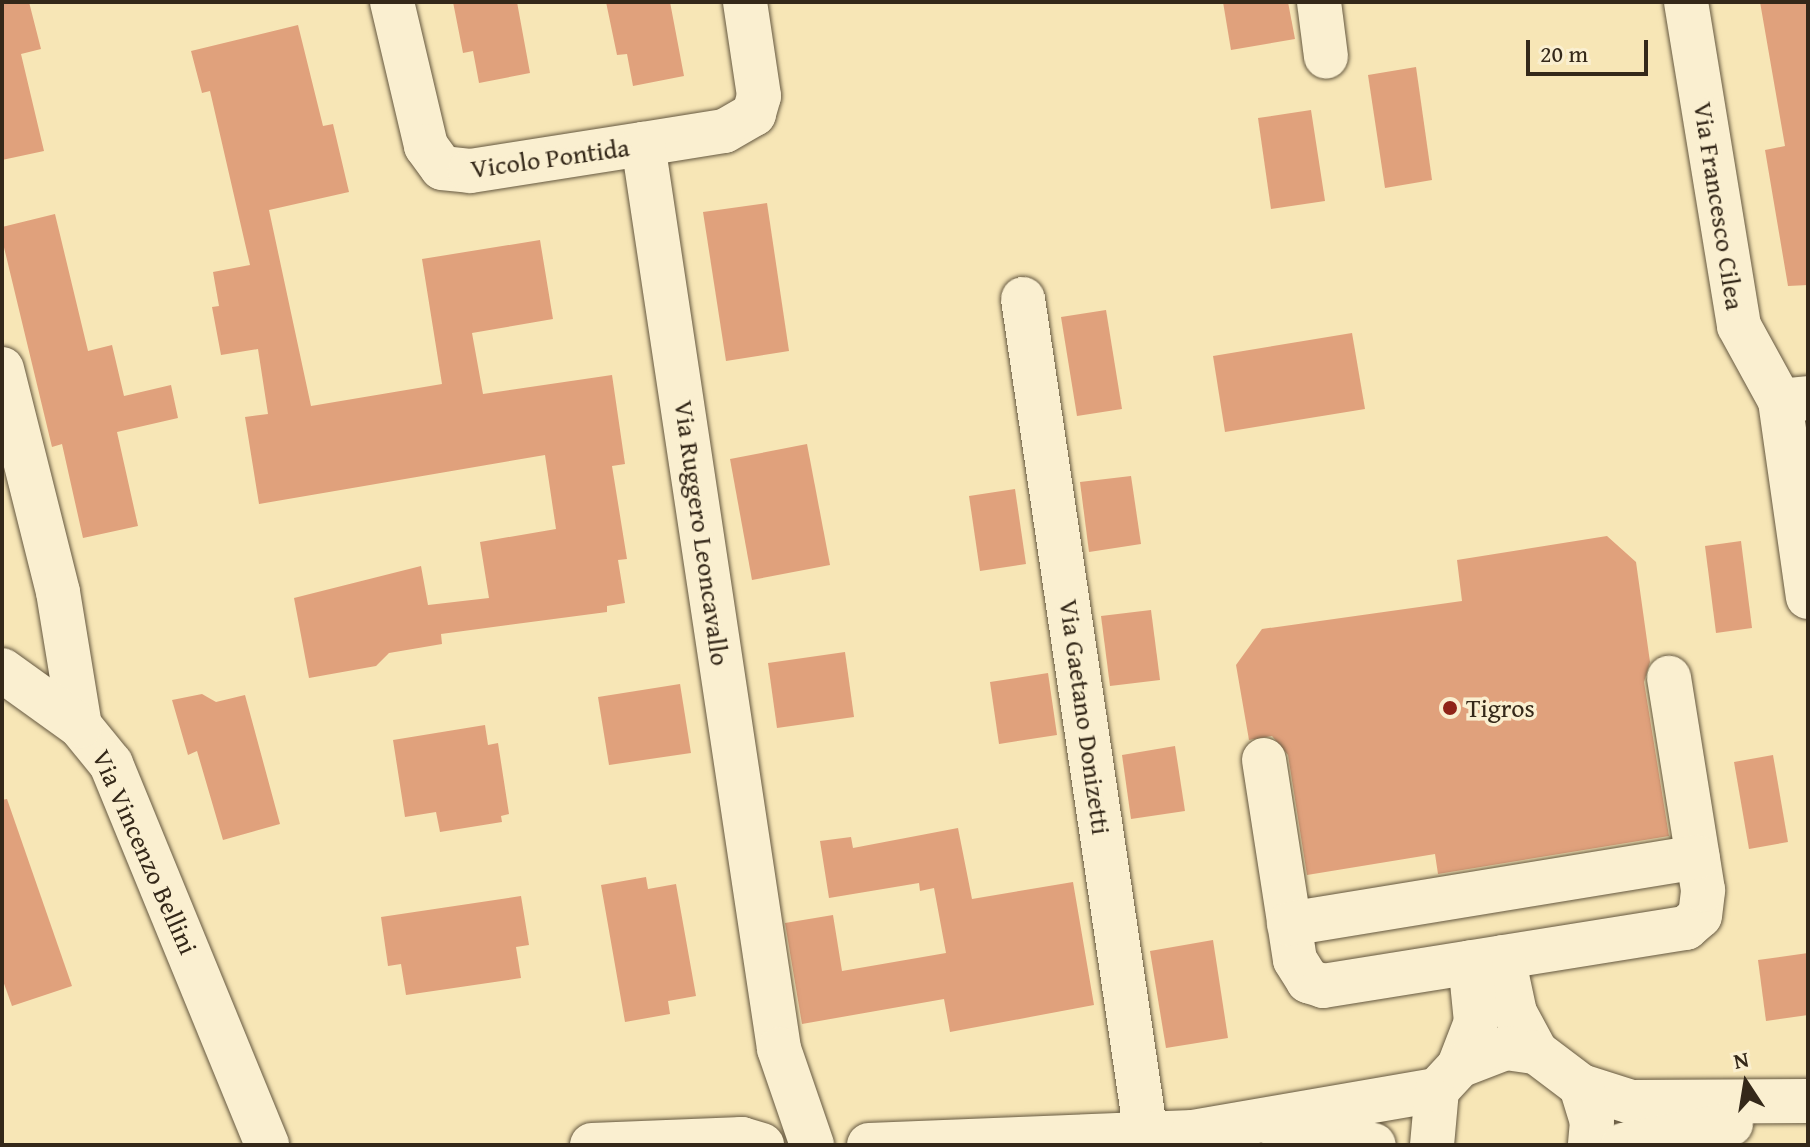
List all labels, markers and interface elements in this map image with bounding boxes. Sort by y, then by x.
scale bar [1530,24,1652,74]
text: 20 m [1540,36,1588,71]
street label: Via Francesco Cilea [1687,100,1751,312]
street label: Vicolo Pontida [469,131,631,185]
street label: Via Ruggero Leoncavallo [668,398,736,668]
street label: Via Gaetano Donizetti [1053,597,1117,837]
place label: Tigros [1466,692,1535,724]
marker: Tigros [1441,699,1459,717]
street label: Via Vincenzo Bellini [86,745,204,959]
text: N [1730,1042,1752,1077]
north arrow [1706,1043,1786,1123]

